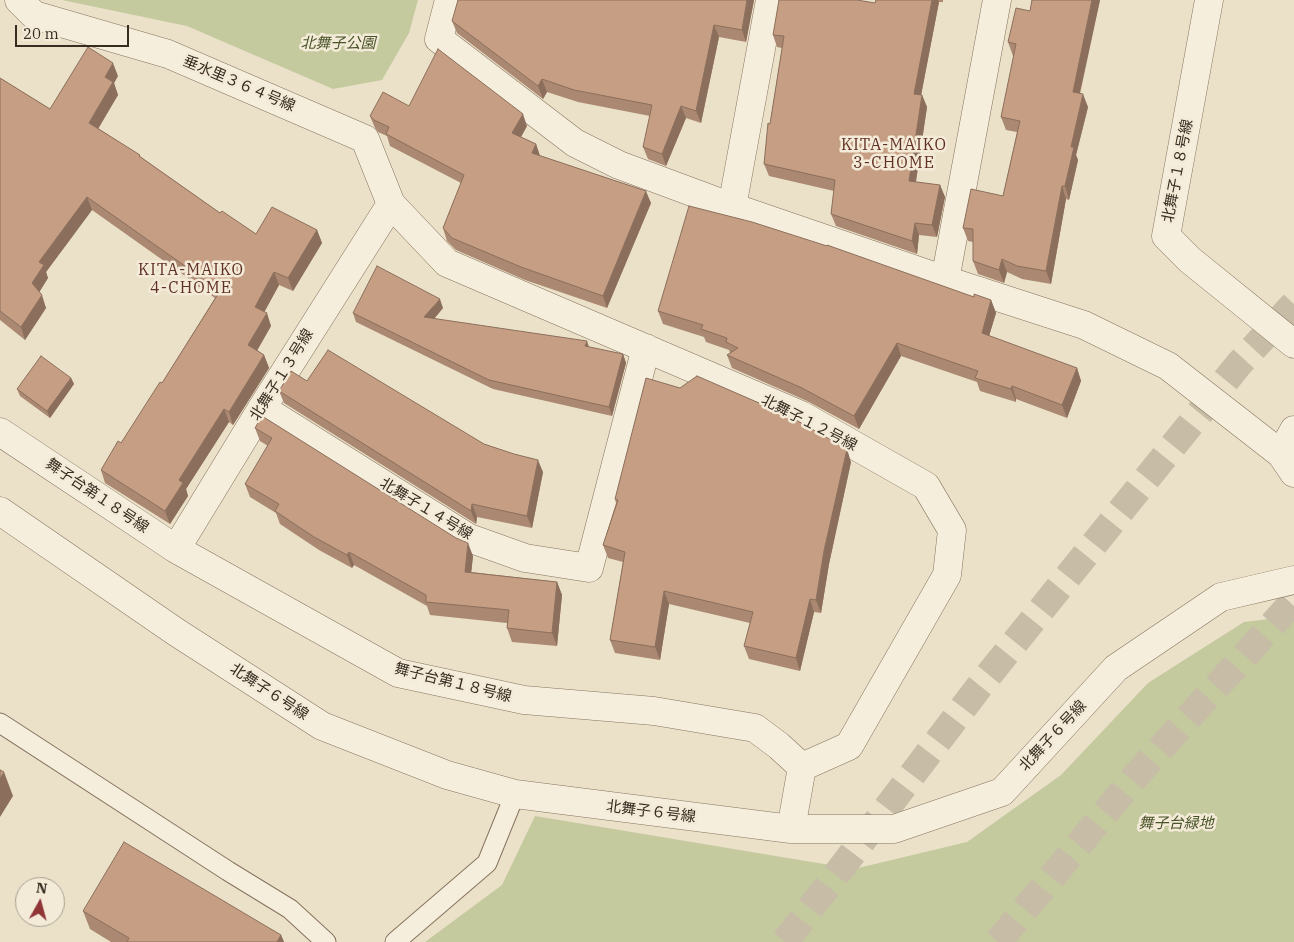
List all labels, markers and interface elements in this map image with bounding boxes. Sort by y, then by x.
scale bar [18,15,131,47]
text: 20 m [23,24,59,43]
park label: 北舞子公園 [301,35,375,53]
street label: 垂水里３６４号線 [180,52,298,116]
street label: 北舞子１８号線 [1159,118,1197,224]
district label: KITA-MAIKO 3-CHOME [840,135,948,173]
district label: KITA-MAIKO 4-CHOME [137,260,245,298]
street label: 北舞子１３号線 [247,326,317,424]
street label: 北舞子１２号線 [758,391,860,455]
street label: 舞子台第１８号線 [42,455,152,537]
street label: 北舞子１４号線 [376,474,476,544]
street label: 北舞子６号線 [226,660,312,724]
street label: 舞子台第１８号線 [393,660,513,706]
street label: 北舞子６号線 [1016,697,1090,775]
street label: 北舞子６号線 [605,798,697,826]
park label: 舞子台緑地 [1139,815,1213,833]
north arrow [15,877,65,927]
text: N [35,878,48,898]

